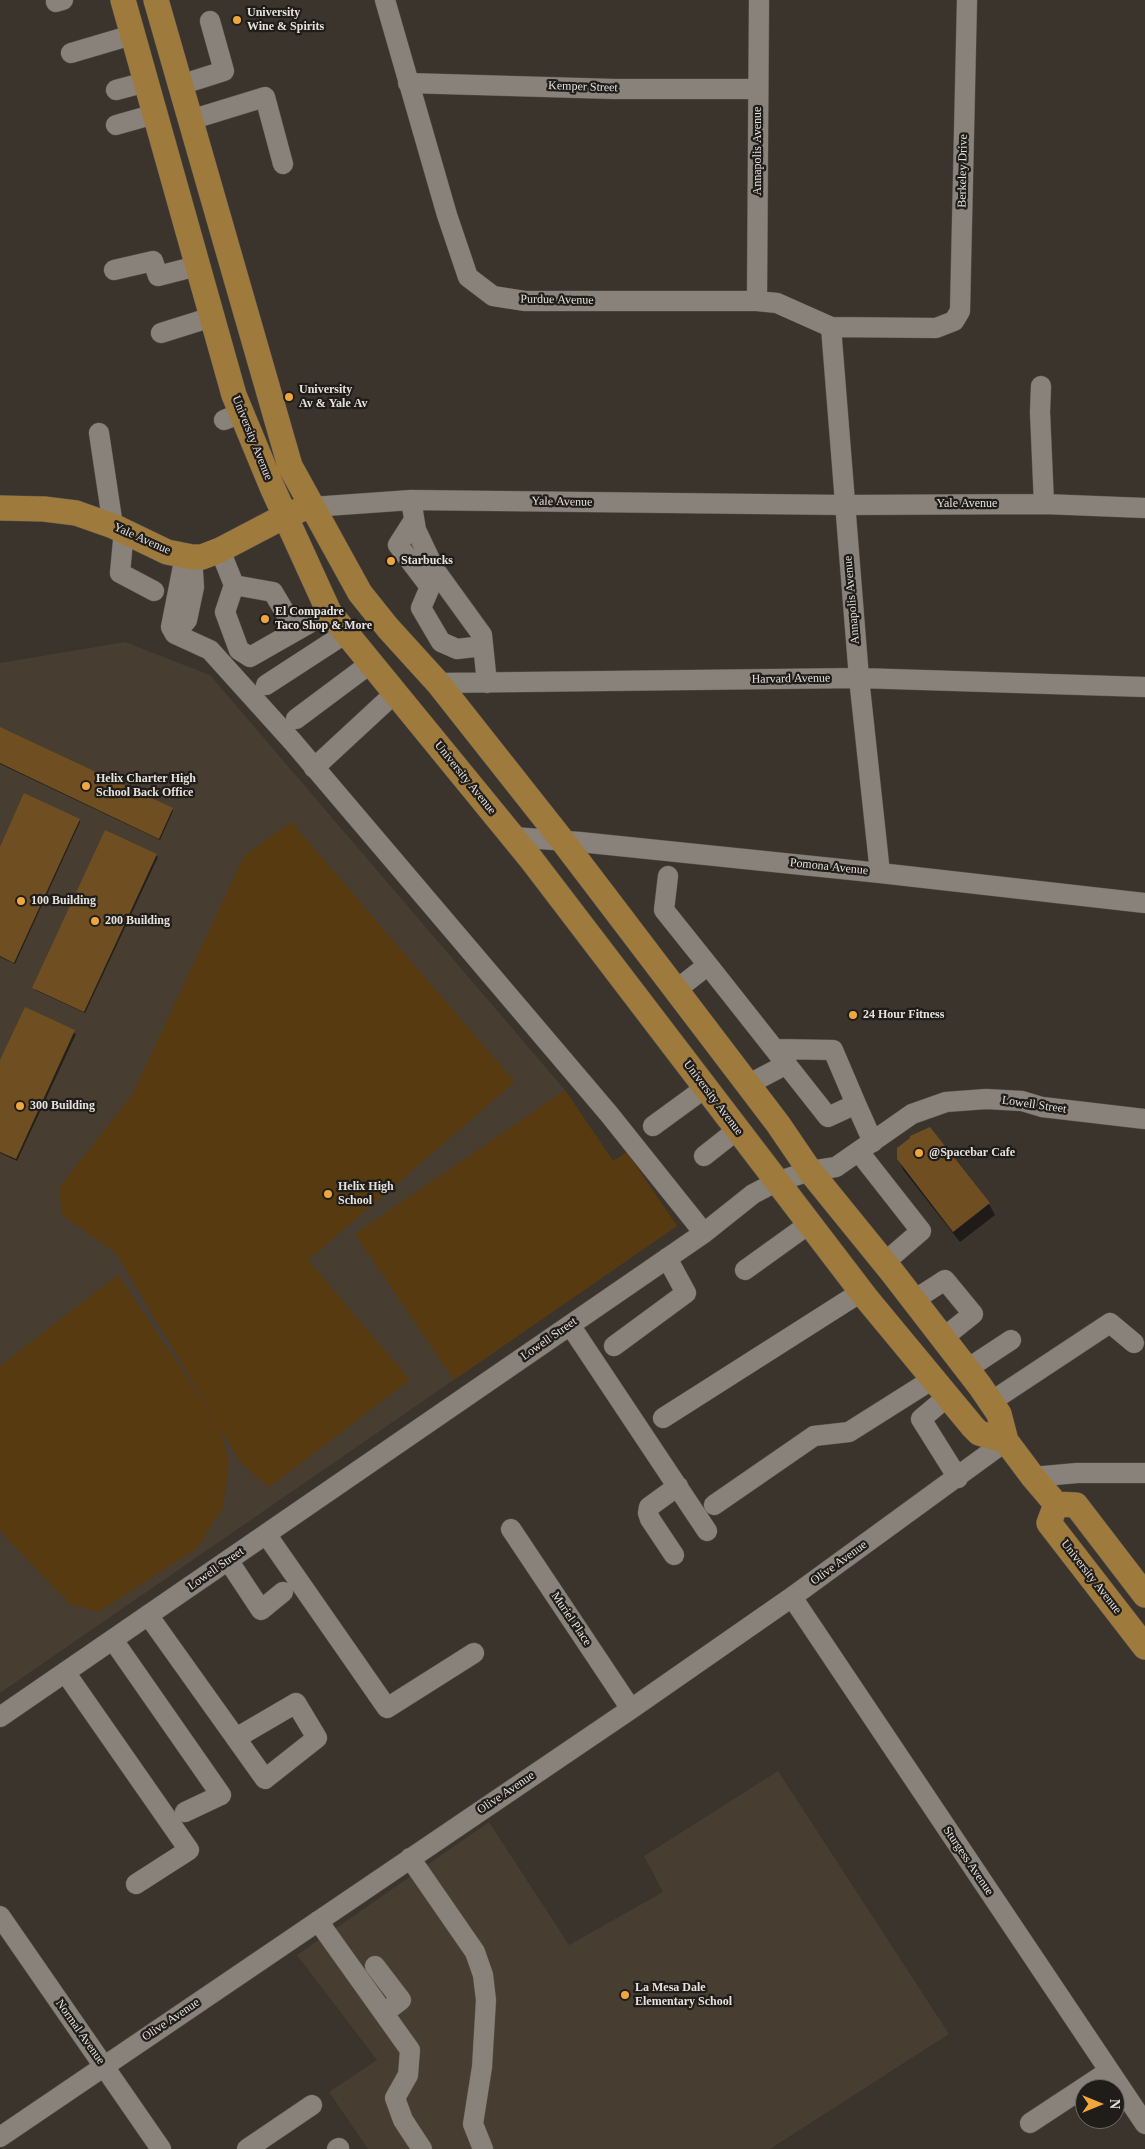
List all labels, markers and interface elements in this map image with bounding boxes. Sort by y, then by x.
place label: University Wine & Spirits [247,6,324,34]
marker: University Wine & Spirits [231,14,243,26]
street label: Kemper Street [548,79,618,95]
street label: Annapolis Avenue [751,107,765,195]
street label: Berkeley Drive [955,134,971,208]
street label: Purdue Avenue [520,292,594,308]
place label: University Av & Yale Av [299,383,368,411]
marker: University Av & Yale Av [283,391,295,403]
street label: University Avenue [228,394,276,482]
street label: Yale Avenue [531,494,593,510]
street label: Yale Avenue [937,497,997,511]
street label: Yale Avenue [111,520,173,558]
place label: Starbucks [401,554,453,568]
marker: Starbucks [385,555,397,567]
street label: Annapolis Avenue [841,555,863,645]
place label: El Compadre Taco Shop & More [275,605,372,633]
marker: El Compadre Taco Shop & More [259,613,271,625]
street label: Harvard Avenue [752,671,830,687]
street label: University Avenue [431,738,499,818]
place label: Helix Charter High School Back Office [96,772,196,800]
marker: Helix Charter High School Back Office [80,780,92,792]
street label: Pomona Avenue [789,856,869,878]
place label: 100 Building [31,894,96,908]
marker: 100 Building [15,895,27,907]
place label: 200 Building [105,914,170,928]
marker: 200 Building [89,915,101,927]
place label: 24 Hour Fitness [863,1008,944,1022]
marker: 24 Hour Fitness [847,1009,859,1021]
street label: University Avenue [680,1058,746,1138]
street label: Lowell Street [1001,1093,1067,1117]
place label: 300 Building [30,1099,95,1113]
marker: 300 Building [14,1100,26,1112]
place label: @Spacebar Cafe [929,1146,1015,1160]
marker: @Spacebar Cafe [913,1147,925,1159]
place label: Helix High School [338,1180,394,1208]
marker: Helix High School [322,1188,334,1200]
street label: Lowell Street [518,1314,580,1364]
street label: University Avenue [1058,1537,1124,1617]
street label: Olive Avenue [808,1538,870,1588]
street label: Lowell Street [185,1544,247,1594]
street label: Muriel Place [548,1589,594,1649]
street label: Olive Avenue [475,1769,537,1817]
street label: Sturgess Avenue [940,1824,996,1898]
place label: La Mesa Dale Elementary School [635,1981,732,2009]
marker: La Mesa Dale Elementary School [619,1989,631,2001]
street label: Olive Avenue [140,1996,202,2044]
street label: Normal Avenue [52,1997,108,2067]
north arrow [1075,2079,1125,2129]
text: N [1107,2099,1122,2109]

